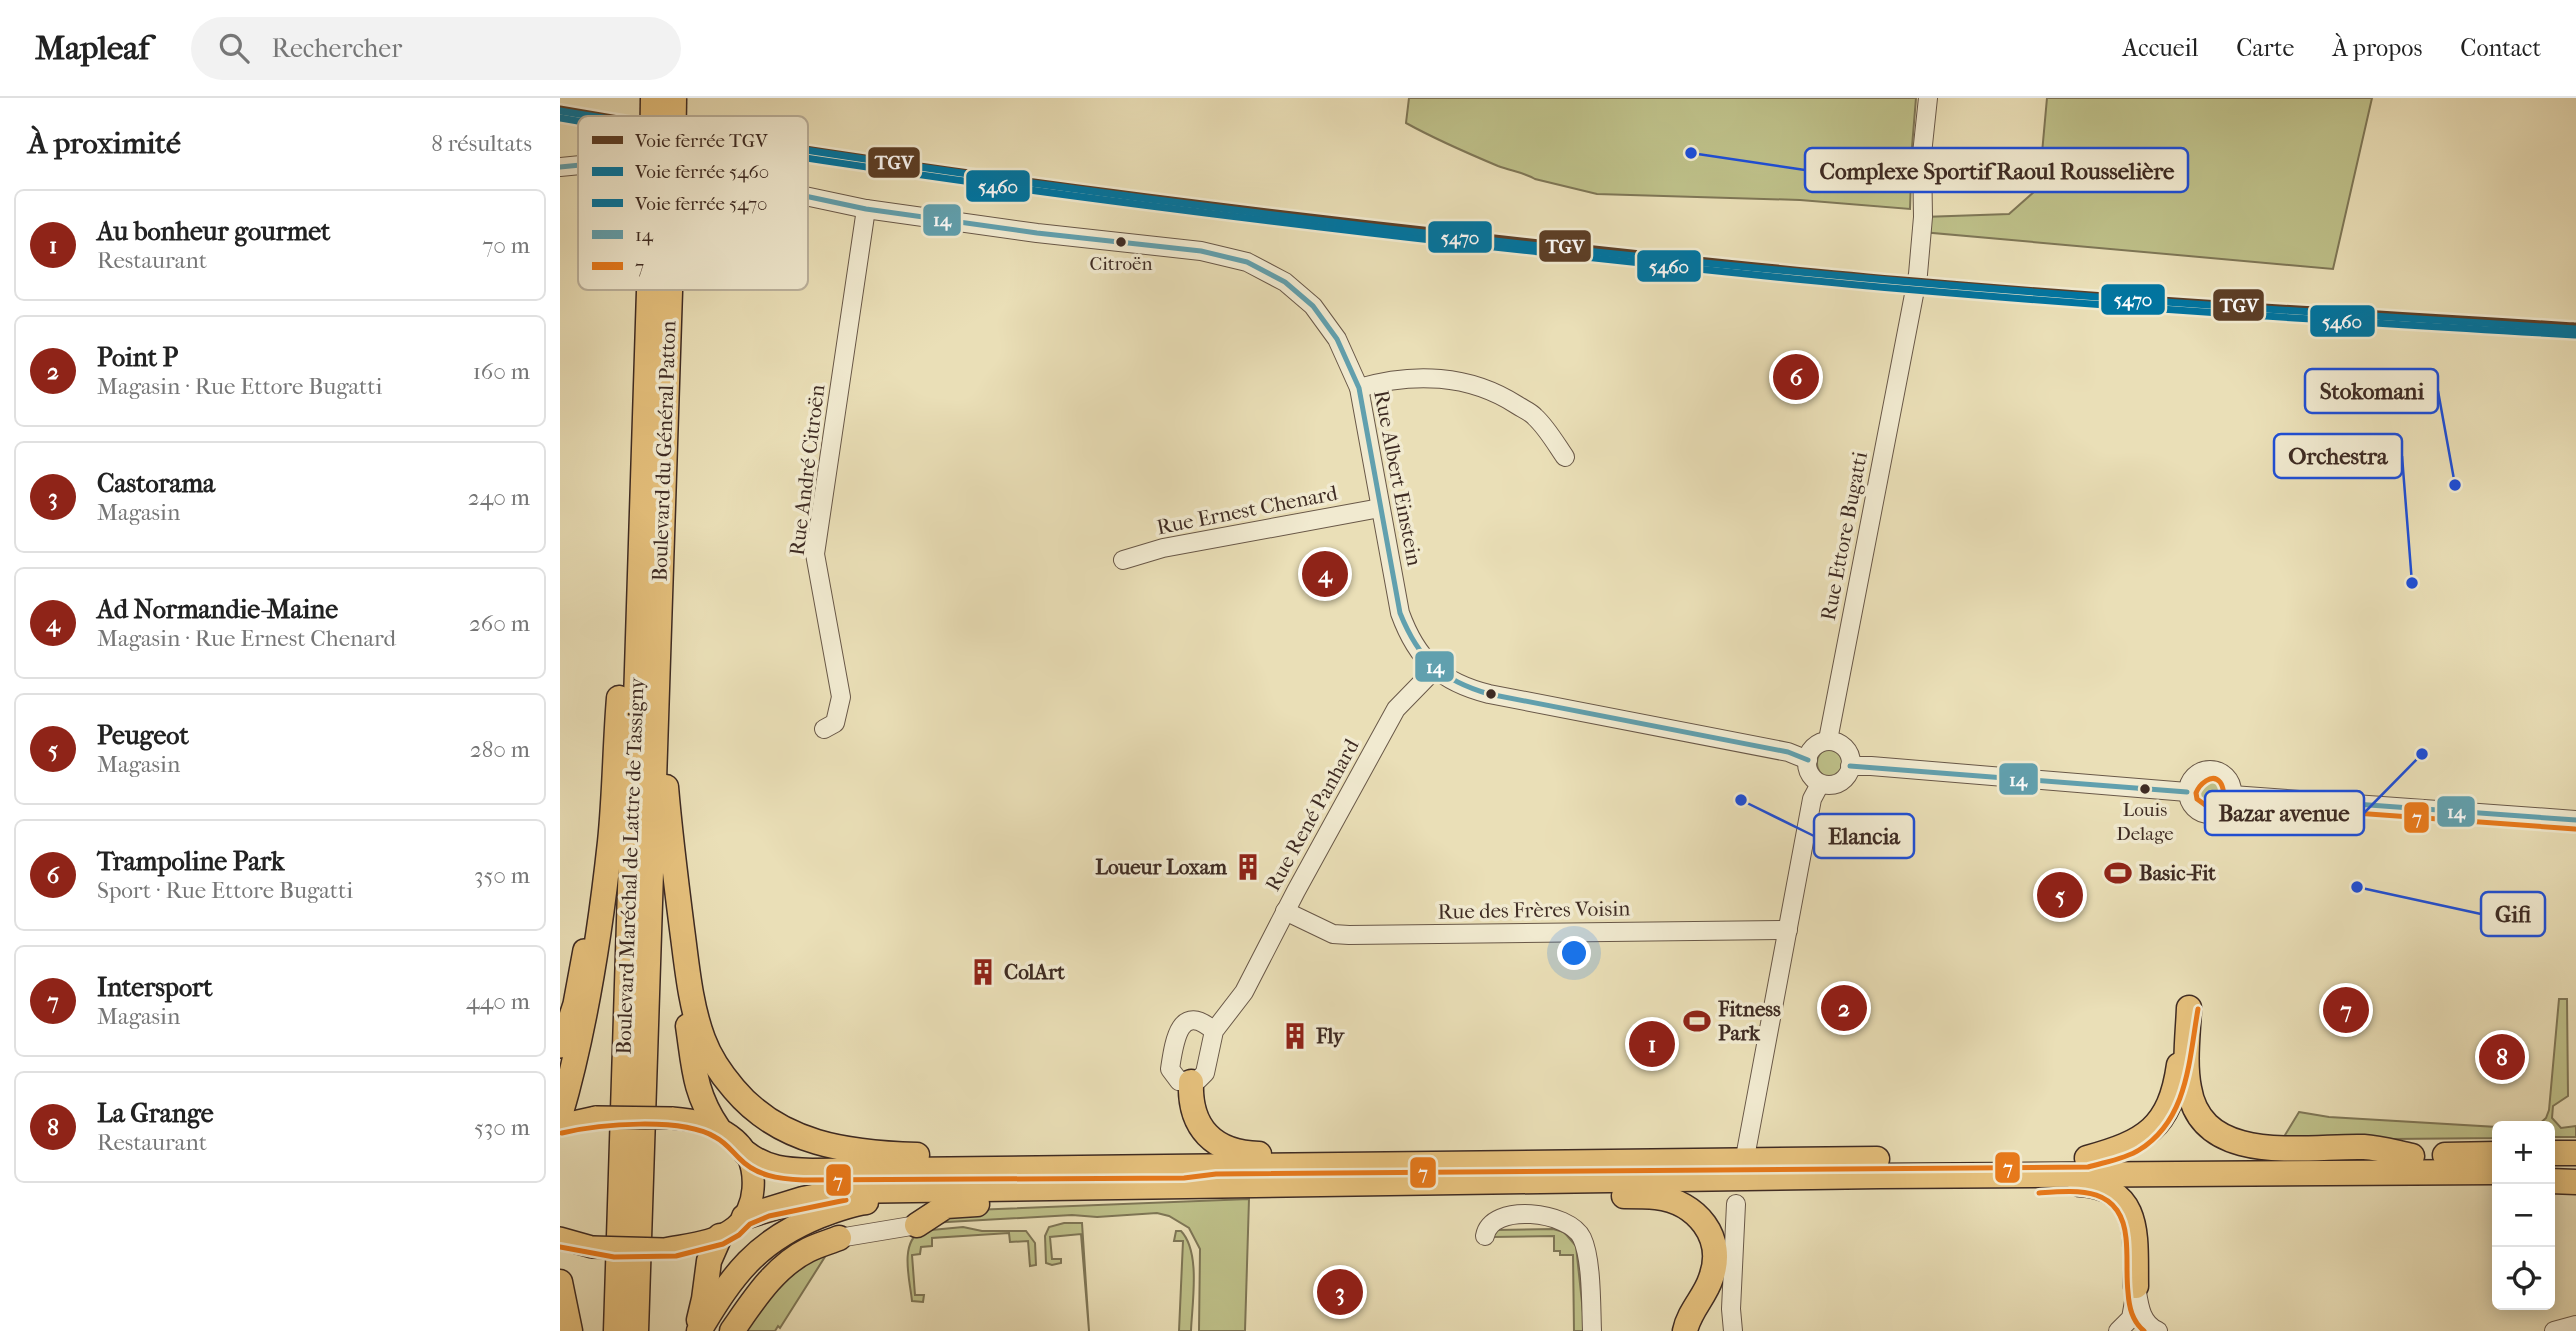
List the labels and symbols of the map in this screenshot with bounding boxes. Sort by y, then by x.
legend [578,116,808,290]
text: Voie ferrée TGV [634,130,768,152]
line badge: TGV [867,146,921,179]
callout: Complexe Sportif Raoul Rousselière [1805,148,2188,192]
text: TGV [874,152,915,174]
text: Complexe Sportif Raoul Rousselière [1820,158,2175,185]
text: Voie ferrée 5460 [634,161,769,183]
line badge: 5460 [965,169,1031,203]
text: 5460 [978,176,1018,198]
text: Voie ferrée 5470 [634,193,767,215]
line badge: 14 [922,203,962,237]
text: 14 [933,209,952,231]
line badge: 5470 [1427,220,1493,254]
text: 14 [635,224,654,246]
text: 5470 [1441,227,1479,249]
line badge: TGV [1538,229,1592,263]
marker: Citroën [1114,235,1128,249]
text: TGV [1545,236,1586,258]
line badge: 5460 [1636,249,1702,283]
place label: Citroën [1090,253,1152,275]
text: 7 [635,256,644,278]
text: 5460 [1649,256,1689,278]
line badge: 5470 [2100,283,2166,316]
line badge: TGV [2212,288,2265,322]
text: 5470 [2114,289,2152,311]
text: TGV [2219,295,2260,317]
line badge: 5460 [2309,304,2376,338]
text: 5460 [2322,311,2362,333]
street label: Boulevard du Général Patton [647,320,681,582]
pin: 6 [1773,351,1819,403]
callout: Stokomani [2305,369,2438,413]
text: Stokomani [2320,378,2424,405]
street label: Rue André Citroën [785,383,829,557]
street label: Rue Albert Einstein [1369,388,1427,568]
callout: Orchestra [2274,434,2402,478]
text: Orchestra [2288,443,2389,470]
street label: Rue Ettore Bugatti [1816,450,1872,622]
street label: Rue Ernest Chenard [1155,481,1340,539]
pin: 4 [1302,548,1348,600]
line badge: 14 [1414,650,1455,683]
text: 14 [1426,656,1445,678]
street label: Boulevard Maréchal de Lattre de Tassigny [611,676,649,1055]
unlabelled marker [1484,687,1498,701]
street label: Rue René Panhard [1260,734,1364,895]
line badge: 14 [1998,762,2039,796]
text: 14 [2009,769,2028,791]
marker: Louis Delage [2138,782,2152,796]
callout: Bazar avenue [2205,791,2364,835]
line badge: 14 [2436,795,2476,828]
place label: Louis Delage [2116,799,2174,845]
text: Bazar avenue [2218,800,2350,827]
line badge: 7 [2403,801,2430,834]
text: 14 [2447,801,2466,823]
text: 7 [2411,807,2422,829]
callout: Elancia [1814,814,1914,858]
text: Elancia [1828,823,1901,850]
building icon: Loueur Loxam [1233,852,1263,882]
place label: Loueur Loxam [1095,855,1228,879]
sports icon: Basic-Fit [2103,858,2133,888]
place label: Basic-Fit [2139,861,2216,885]
pin: 5 [2037,869,2083,921]
callout: Gifi [2481,892,2545,936]
street label: Rue des Frères Voisin [1437,896,1631,924]
text: Gifi [2495,901,2531,928]
your location [1557,936,1591,970]
building icon: ColArt [968,957,998,987]
place label: ColArt [1004,960,1065,984]
pin: 2 [1821,982,1867,1034]
pin: 7 [2323,984,2369,1036]
place label: Fitness Park [1717,997,1781,1045]
sports icon: Fitness Park [1682,1006,1712,1036]
pin: 1 [1629,1018,1675,1070]
building icon: Fly [1280,1021,1310,1051]
place label: Fly [1315,1024,1346,1048]
pin: 8 [2479,1031,2525,1083]
line badge: 7 [1994,1151,2021,1184]
line badge: 7 [1409,1156,1437,1189]
text: 7 [2002,1157,2013,1179]
text: 7 [1417,1162,1428,1184]
line badge: 7 [825,1163,852,1197]
text: 7 [832,1170,843,1192]
pin: 3 [1317,1266,1363,1318]

